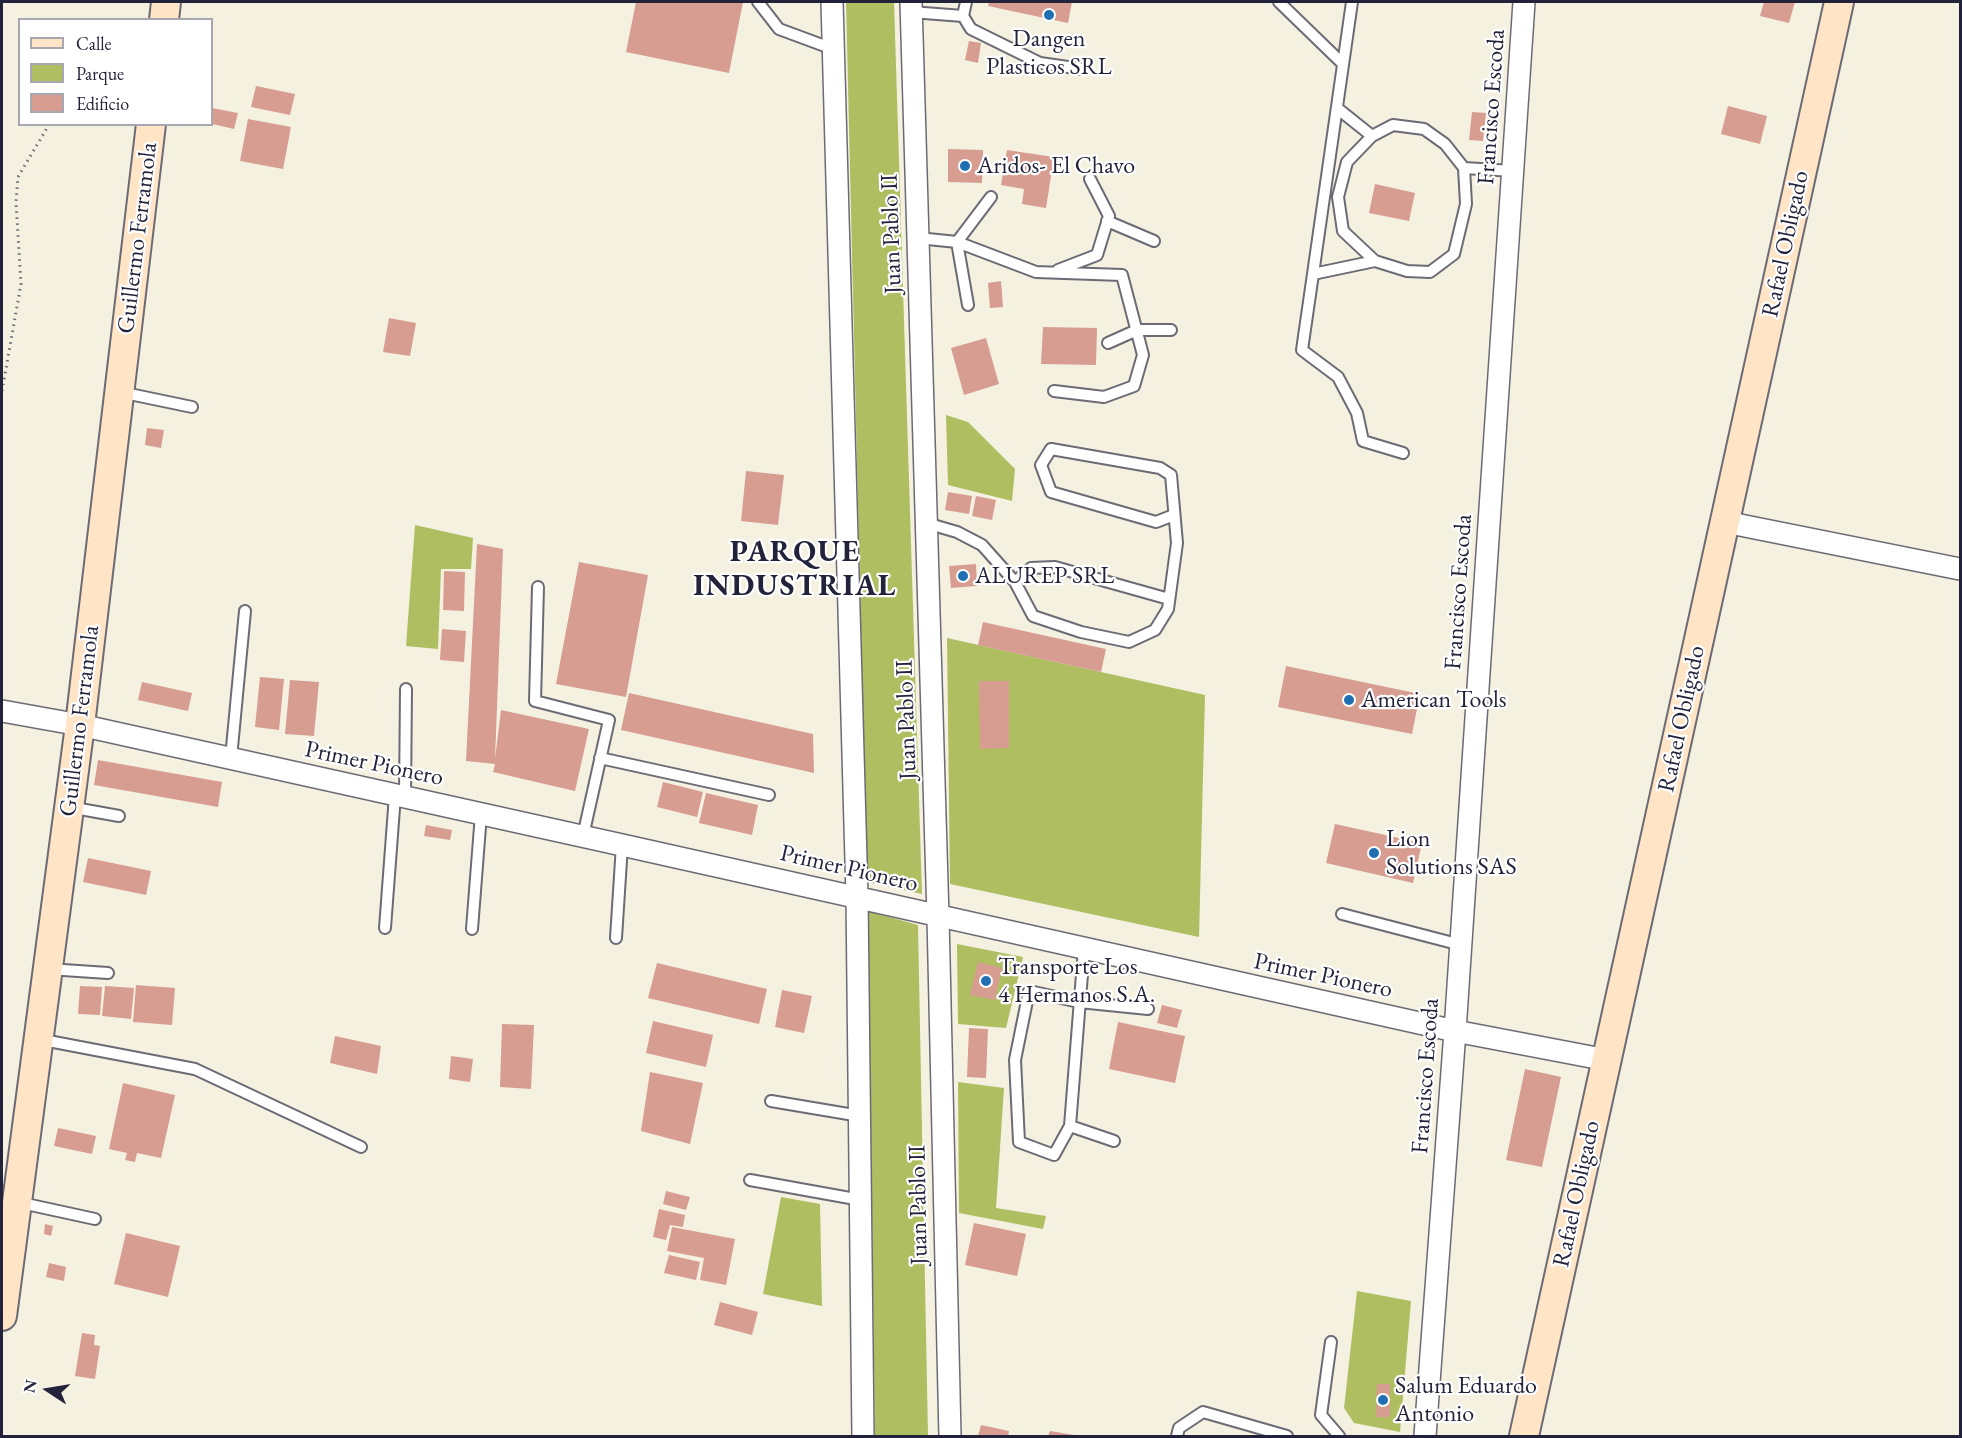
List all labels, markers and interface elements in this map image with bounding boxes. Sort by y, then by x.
marker: Dangen Plasticos SRL [1042,8,1056,22]
legend [18,18,213,126]
place label: Dangen Plasticos SRL [986,25,1112,81]
street label: Francisco Escoda [1472,28,1512,186]
text: Calle [76,32,112,55]
text: Parque [76,62,124,85]
text: Edificio [76,92,129,115]
street label: Guillermo Ferramola [112,141,164,335]
place label: Aridos- El Chavo [977,152,1135,180]
marker: Aridos- El Chavo [958,159,972,173]
street label: Rafael Obligado [1756,168,1816,320]
street label: Juan Pablo II [876,173,908,295]
street label: Francisco Escoda [1439,513,1479,671]
district label: PARQUE INDUSTRIAL [693,535,897,606]
place label: ALUREP SRL [975,562,1114,590]
marker: ALUREP SRL [956,569,970,583]
street label: Guillermo Ferramola [54,624,106,818]
street label: Rafael Obligado [1652,643,1712,795]
street label: Juan Pablo II [891,659,923,781]
place label: American Tools [1361,686,1506,714]
marker: American Tools [1342,693,1356,707]
street label: Primer Pionero [302,735,446,793]
place label: Lion Solutions SAS [1386,825,1517,881]
street label: Primer Pionero [777,839,921,899]
marker: Lion Solutions SAS [1367,846,1381,860]
street label: Primer Pionero [1251,947,1395,1005]
place label: Transporte Los 4 Hermanos S.A. [998,953,1155,1009]
marker: Transporte Los 4 Hermanos S.A. [979,974,993,988]
street label: Francisco Escoda [1406,997,1446,1155]
street label: Rafael Obligado [1547,1118,1607,1270]
street label: Juan Pablo II [904,1145,934,1265]
north arrow [18,1360,78,1420]
place label: Salum Eduardo Antonio [1395,1372,1537,1428]
text: N [18,1378,42,1395]
marker: Salum Eduardo Antonio [1376,1393,1390,1407]

